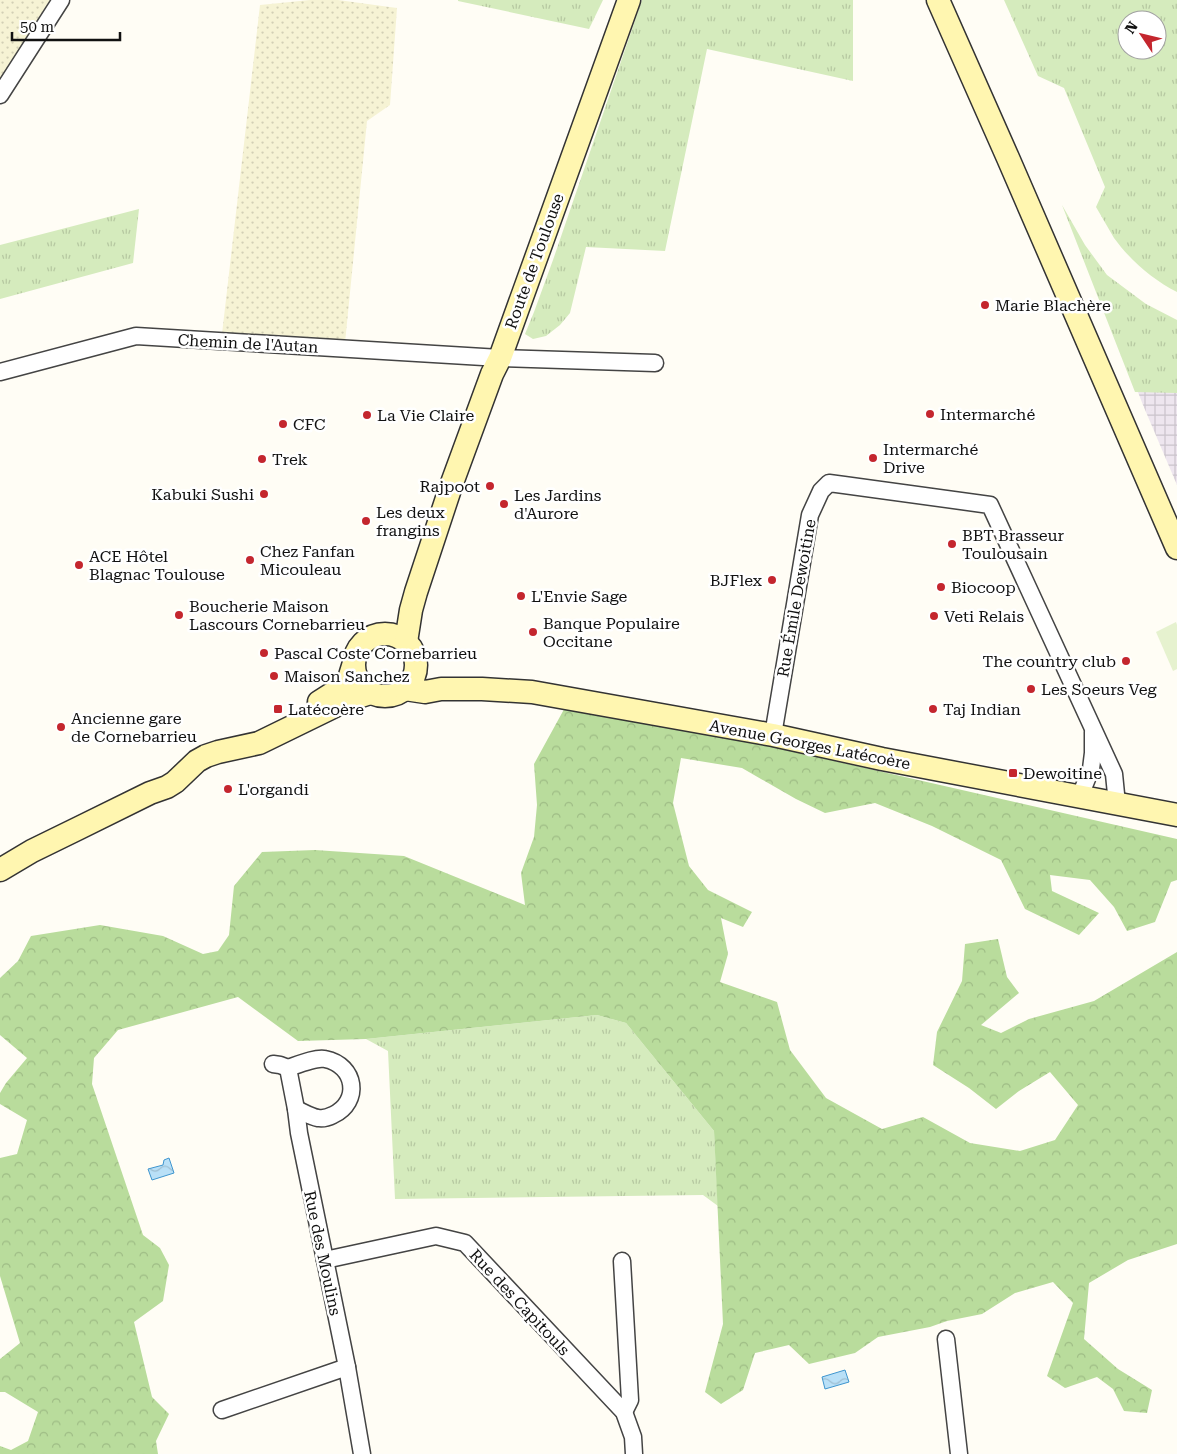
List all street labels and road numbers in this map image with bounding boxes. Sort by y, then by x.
street label: Route de Toulouse [501,191,568,332]
street label: Chemin de l'Autan [177,330,319,357]
street label: Rue Émile Dewoitine [773,517,820,679]
street label: Avenue Georges Latécoère [708,716,912,773]
street label: Rue des Moulins [300,1189,345,1318]
street label: Rue des Capitouls [466,1245,574,1360]

